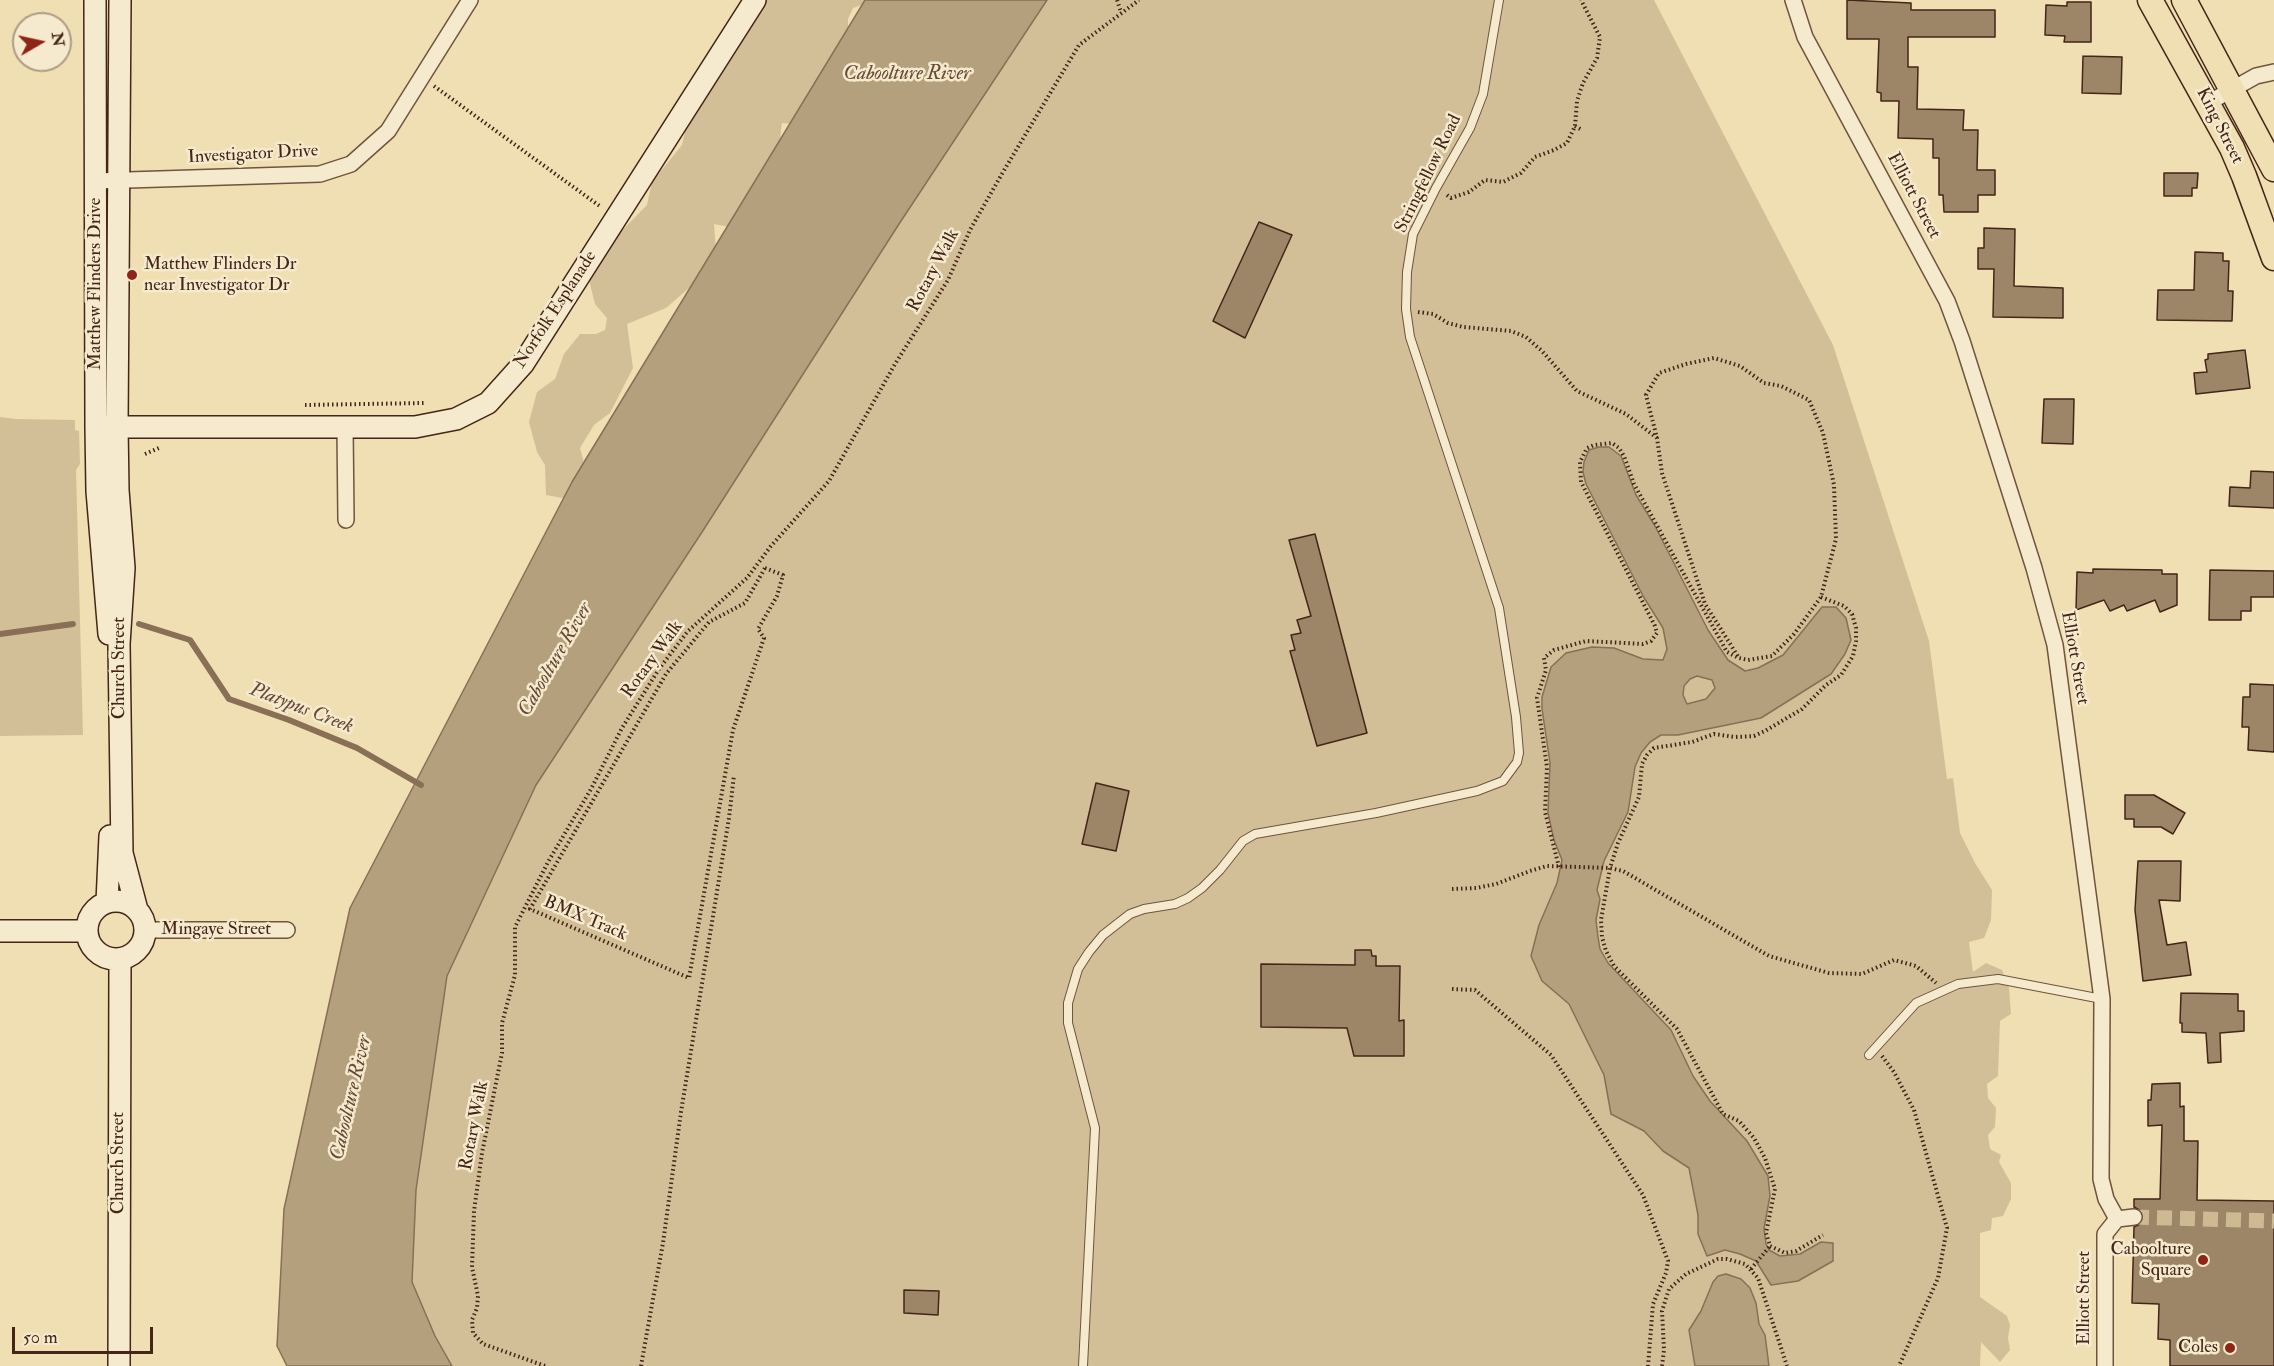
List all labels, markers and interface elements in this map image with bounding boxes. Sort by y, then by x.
north arrow [12,12,72,72]
text: N [47,31,69,48]
water label: Caboolture River [843,63,971,87]
street label: King Street [2191,84,2247,168]
street label: Stringfellow Road [1391,111,1467,237]
street label: Investigator Drive [187,141,319,169]
street label: Elliott Street [1881,149,1945,243]
street label: Matthew Flinders Drive [85,198,107,370]
street label: Rotary Walk [903,226,965,316]
street label: Norfolk Esplanade [510,247,602,373]
place label: Matthew Flinders Dr near Investigator Dr [144,254,297,296]
marker: Matthew Flinders Dr near Investigator Dr [125,268,139,282]
water label: Caboolture River [514,599,598,721]
street label: Elliott Street [2055,610,2093,706]
street label: Church Street [109,617,131,719]
street label: Rotary Walk [618,617,688,703]
water label: Platypus Creek [246,678,356,740]
street label: BMX Track [540,892,630,946]
street label: Mingaye Street [161,919,271,941]
water label: Caboolture River [326,1033,378,1163]
street label: Rotary Walk [456,1080,494,1172]
street label: Church Street [108,1112,130,1214]
place label: Caboolture Square [2111,1239,2191,1282]
street label: Elliott Street [2074,1251,2096,1345]
marker: Caboolture Square [2196,1253,2210,1267]
scale bar [15,1315,156,1353]
text: 50 m [23,1326,58,1349]
place label: Coles [2178,1337,2218,1359]
marker: Coles [2223,1341,2237,1355]

